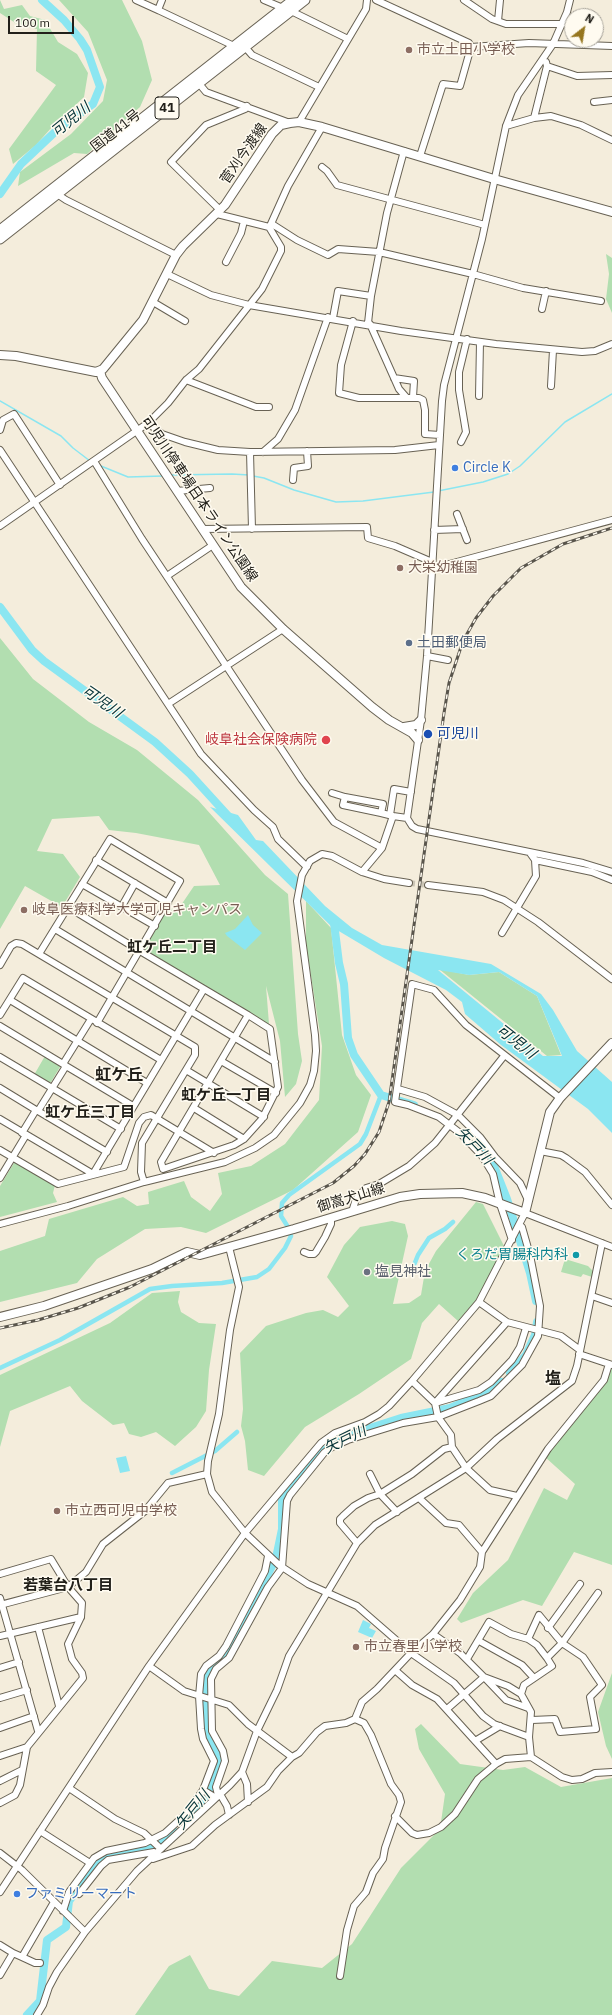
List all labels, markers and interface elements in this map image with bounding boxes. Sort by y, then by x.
scale bar [10,8,76,34]
north arrow [564,8,604,48]
text: N [583,11,597,27]
text: 100 m [15,15,50,30]
place label: 市立土田小学校 [417,42,515,58]
marker: 市立土田小学校 [404,45,414,55]
road number: 41 [155,97,179,119]
water label: 可児川 [48,99,94,141]
street label: 国道41号 [88,106,144,156]
street label: 菅刈今渡線 [217,121,271,187]
street label: 可児川停車場日本ライン公園線 [137,413,261,585]
place label: Circle K [463,460,511,476]
marker: Circle K [450,463,460,473]
place label: 大栄幼稚園 [408,560,478,576]
marker: 大栄幼稚園 [395,563,405,573]
place label: 土田郵便局 [417,635,487,651]
marker: 土田郵便局 [404,638,414,648]
water label: 可児川 [78,682,126,722]
place label: 可児川 [437,726,479,742]
marker: 可児川 [422,728,434,740]
place label: 岐阜社会保険病院 [205,732,317,748]
marker: 岐阜社会保険病院 [320,734,332,746]
place label: 岐阜医療科学大学可児キャンパス [32,902,242,918]
marker: 岐阜医療科学大学可児キャンパス [19,905,29,915]
district label: 虹ケ丘二丁目 [127,939,217,957]
water label: 可児川 [493,1021,539,1063]
district label: 虹ケ丘 [95,1065,143,1085]
district label: 虹ケ丘一丁目 [181,1087,271,1105]
district label: 虹ケ丘三丁目 [45,1104,135,1122]
water label: 矢戸川 [452,1124,496,1168]
street label: 御嵩犬山線 [315,1180,387,1216]
place label: くろだ胃腸科内科 [456,1247,568,1263]
marker: くろだ胃腸科内科 [571,1250,581,1260]
place label: 塩見神社 [375,1264,431,1280]
marker: 塩見神社 [362,1267,372,1277]
district label: 塩 [545,1369,561,1389]
water label: 矢戸川 [321,1422,369,1458]
place label: 市立西可児中学校 [65,1503,177,1519]
marker: 市立西可児中学校 [52,1506,62,1516]
district label: 若葉台八丁目 [23,1577,113,1595]
place label: 市立春里小学校 [364,1639,462,1655]
marker: 市立春里小学校 [351,1642,361,1652]
water label: 矢戸川 [172,1787,214,1833]
place label: ファミリーマート [25,1886,137,1902]
marker: ファミリーマート [12,1889,22,1899]

